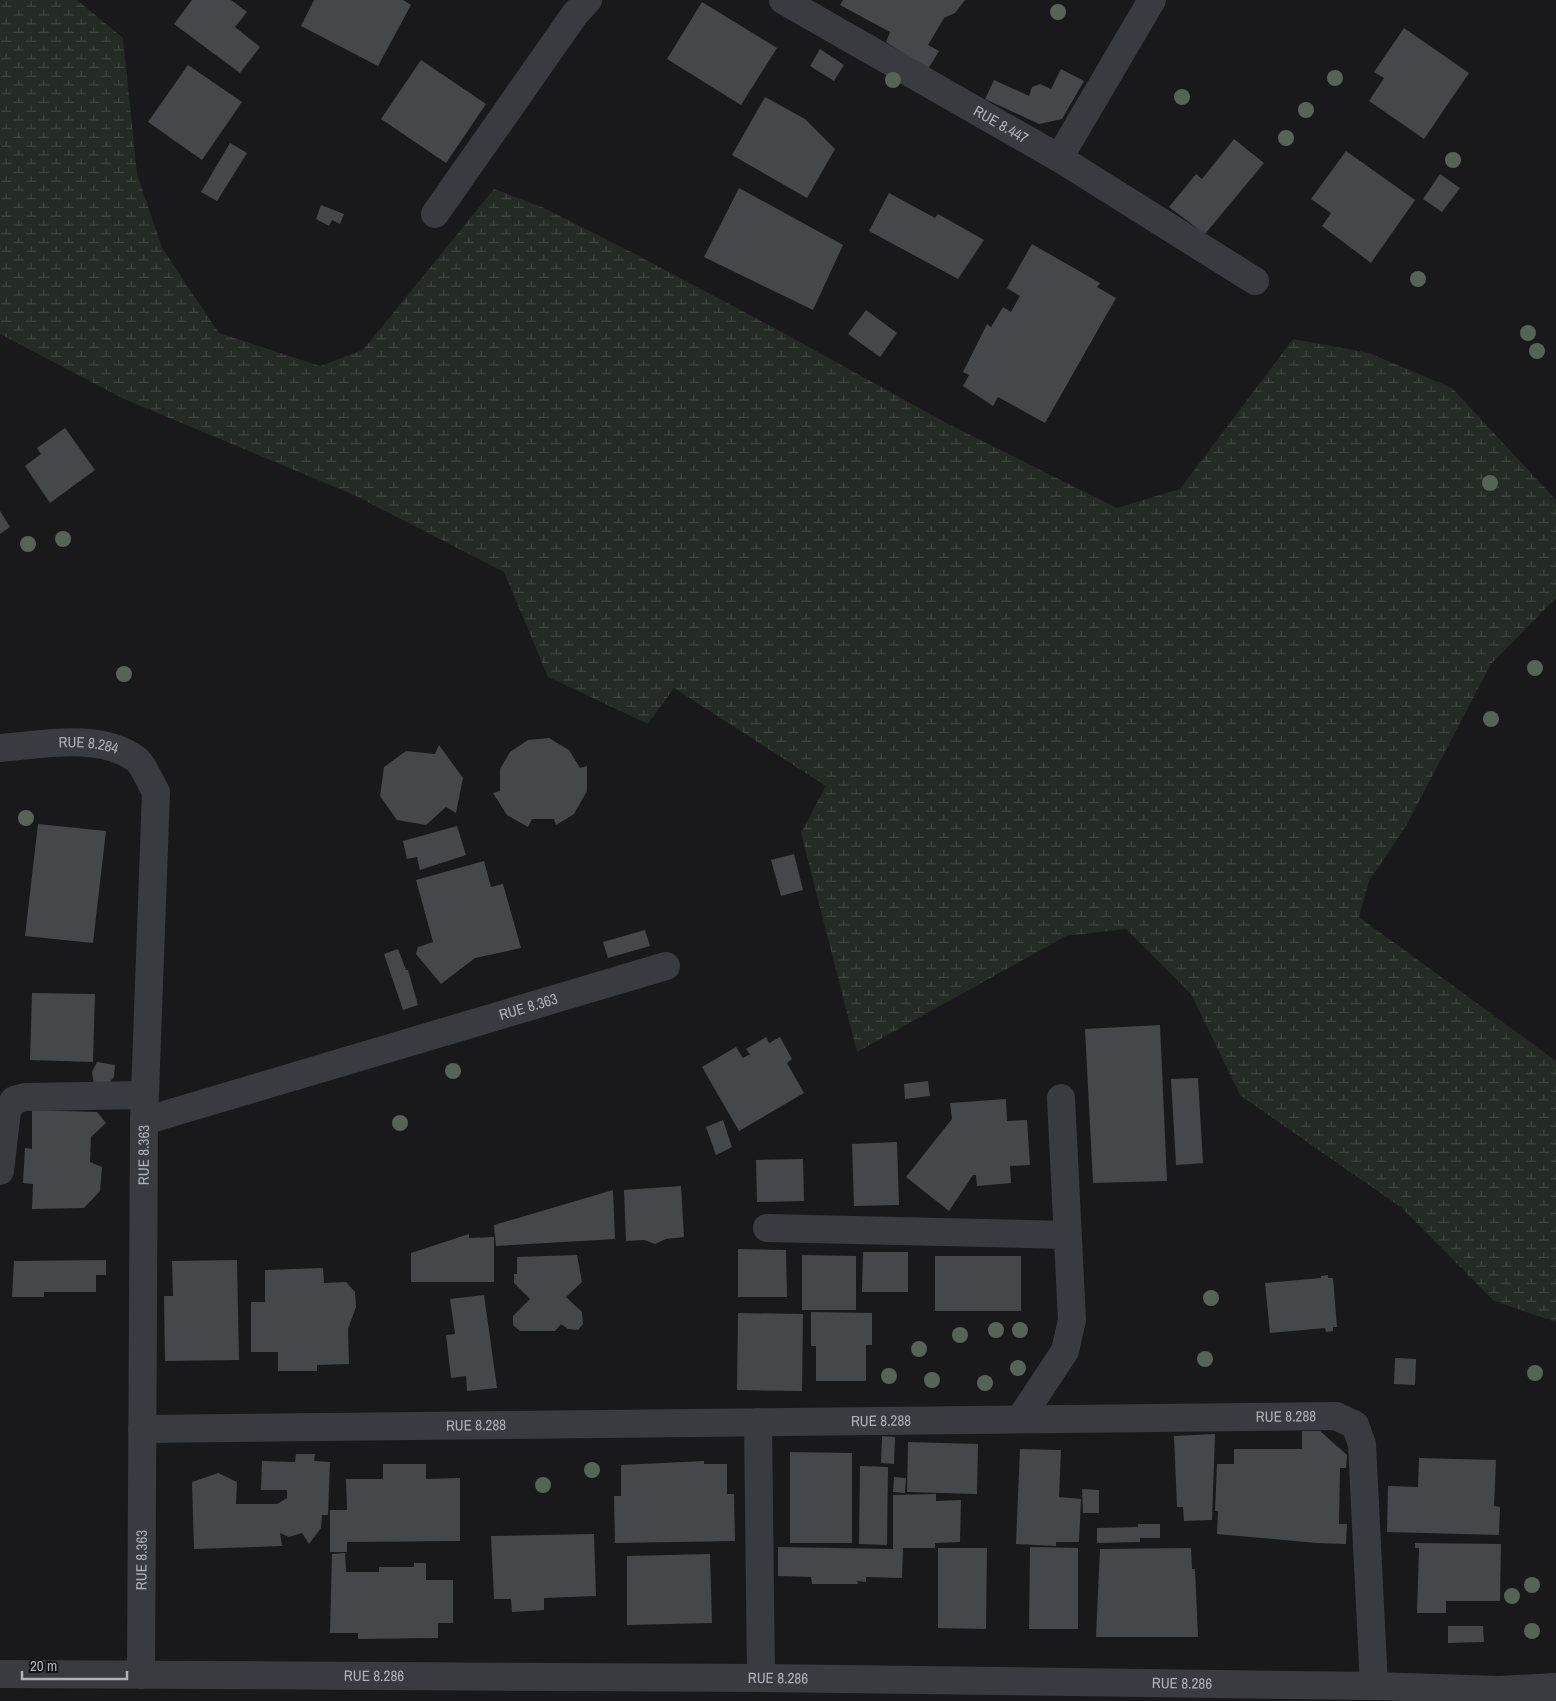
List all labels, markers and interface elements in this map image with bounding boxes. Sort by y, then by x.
street label: RUE 8.447 [970,100,1033,148]
street label: RUE 8.284 [58,731,122,759]
street label: RUE 8.363 [496,988,560,1025]
street label: RUE 8.363 [133,1125,154,1185]
street label: RUE 8.288 [1256,1405,1316,1427]
street label: RUE 8.288 [851,1410,911,1431]
street label: RUE 8.288 [446,1414,506,1436]
street label: RUE 8.363 [130,1530,152,1590]
scale bar [22,1648,128,1680]
text: 20 m [30,1655,57,1676]
street label: RUE 8.286 [344,1665,404,1686]
street label: RUE 8.286 [748,1667,808,1689]
street label: RUE 8.286 [1152,1672,1212,1694]

